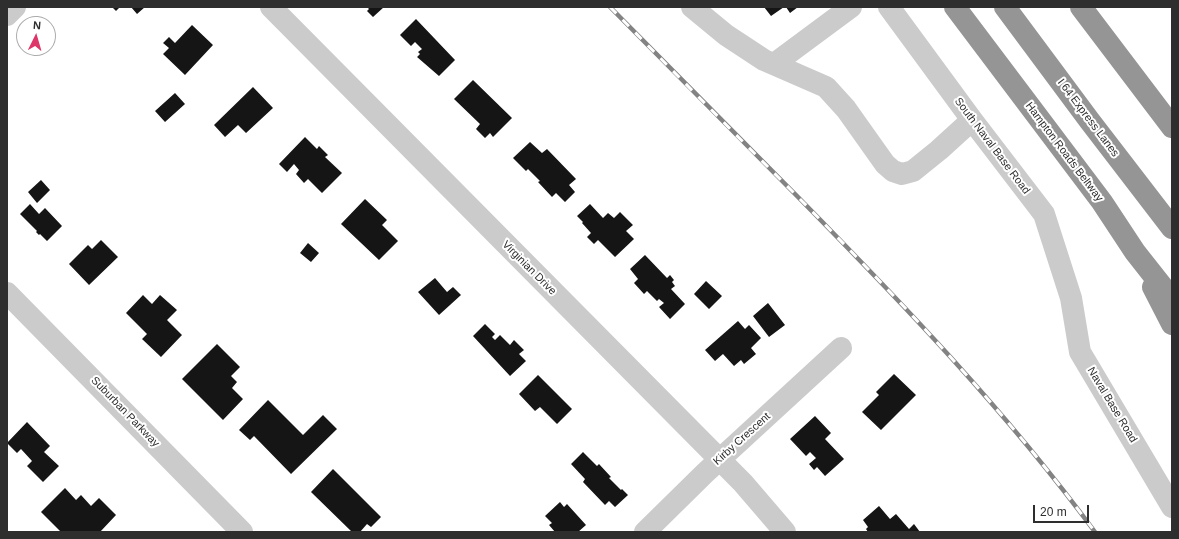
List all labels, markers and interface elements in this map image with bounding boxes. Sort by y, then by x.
north arrow [16,16,56,56]
text: N [32,19,41,31]
street label: I 64 Express Lanes [1054,76,1122,160]
street label: South Naval Base Road [951,95,1033,197]
street label: Hampton Roads Beltway [1022,100,1106,204]
street label: Virginian Drive [499,238,559,298]
street label: Naval Base Road [1084,365,1140,445]
street label: Suburban Parkway [88,374,162,450]
street label: Kirby Crescent [711,410,773,468]
scale bar [1035,497,1091,523]
text: 20 m [1040,505,1067,519]

